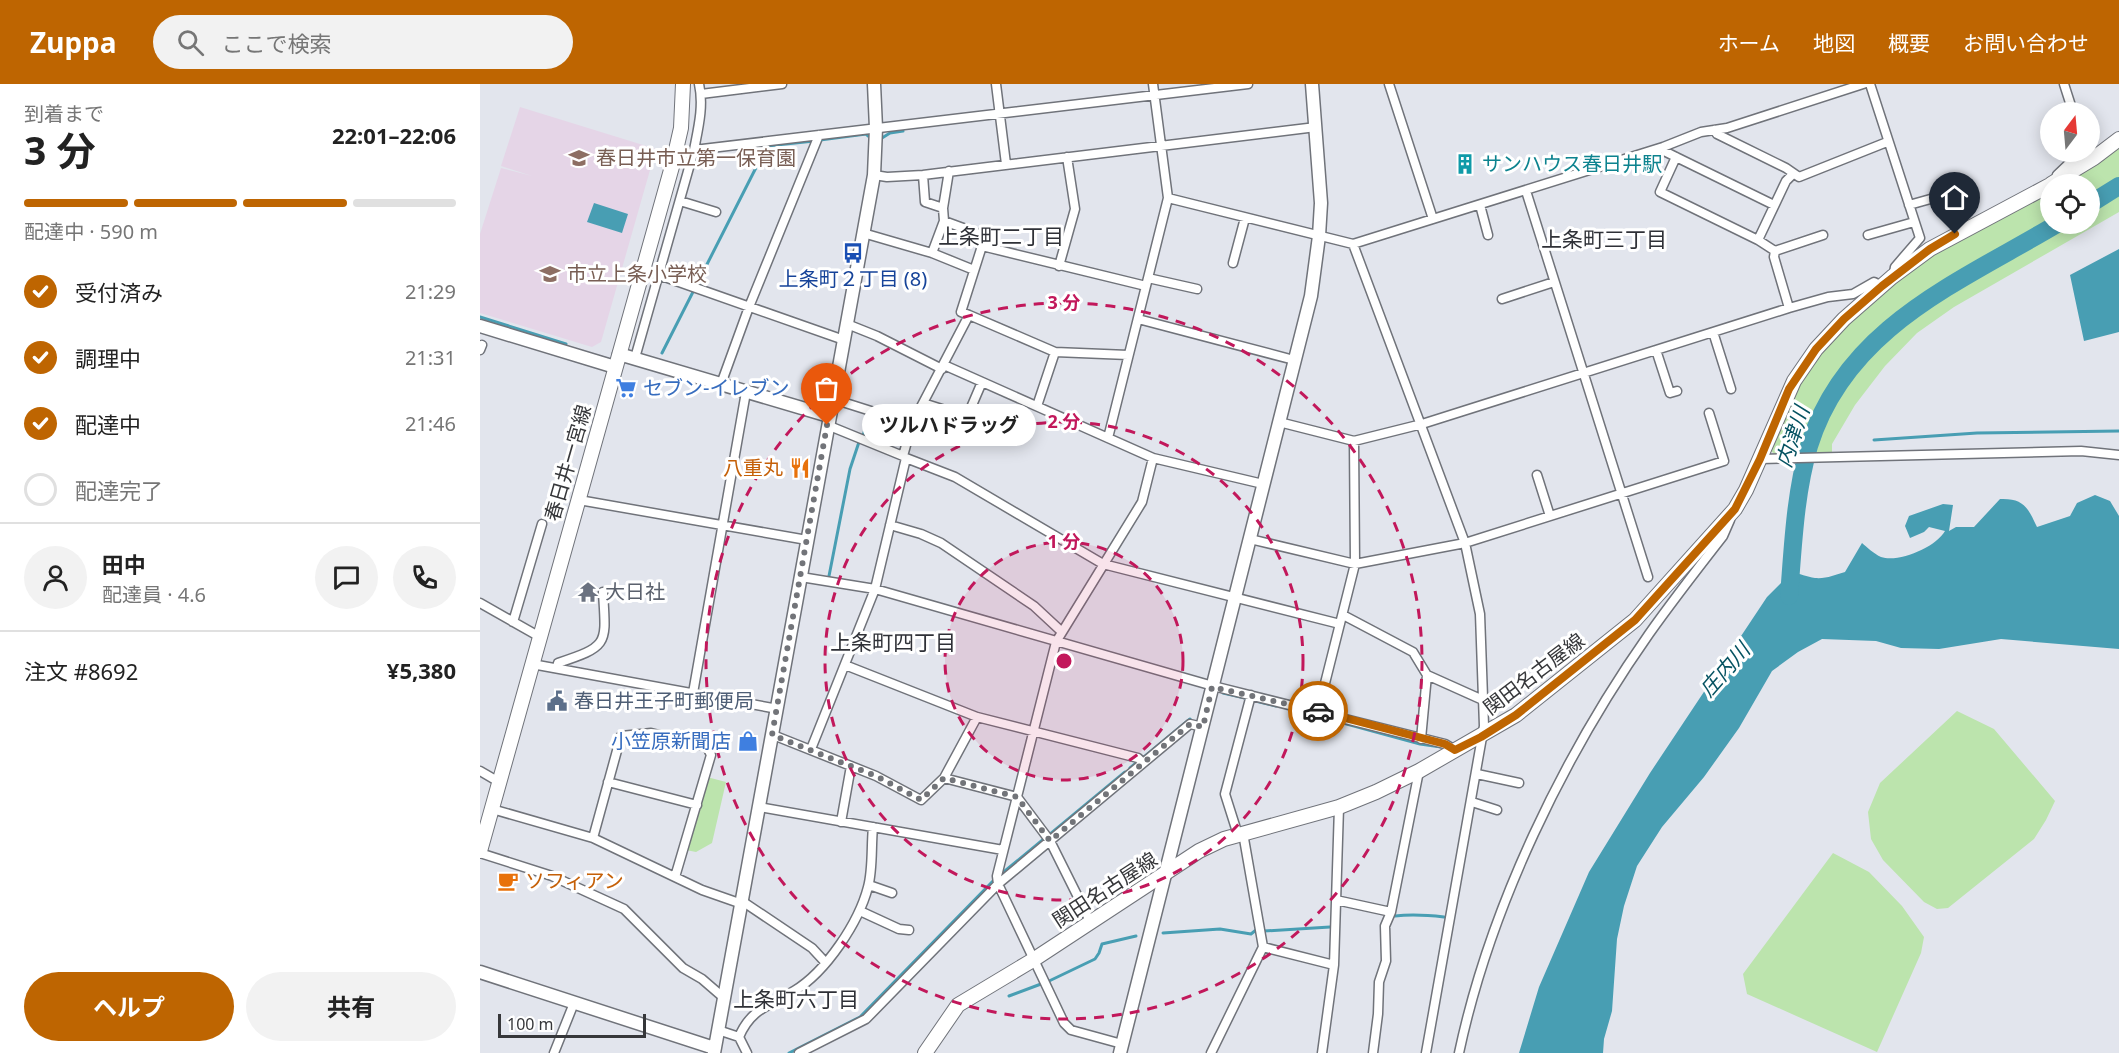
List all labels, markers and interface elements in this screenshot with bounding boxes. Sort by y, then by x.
search box [153,15,573,69]
text: Zuppa [30,23,117,61]
icon: search [174,26,207,59]
text: ここで検索 [222,28,332,58]
text: ホーム [1718,29,1780,57]
text: 地図 [1813,29,1855,57]
text: 概要 [1888,29,1930,57]
text: お問い合わせ [1963,29,2089,57]
text: 到着まで [24,100,104,127]
north arrow [2040,102,2100,162]
map controls [2040,102,2100,234]
text: 22:01–22:06 [332,120,456,150]
text: 3 分 [24,123,95,176]
place label: 春日井市立第一保育園 [596,144,796,171]
school or university icon: 春日井市立第一保育園 [567,146,591,170]
place label: サンハウス春日井駅 [1482,150,1662,177]
building icon: サンハウス春日井駅 [1453,152,1477,176]
pin [1929,172,1980,234]
button: locate [2040,174,2100,234]
icon: home [1938,181,1971,214]
text: 配達中 · 590 m [24,218,158,245]
district label: 上条町二丁目 [938,222,1064,250]
district label: 上条町三丁目 [1541,225,1667,253]
bus stop icon: 上条町２丁目 (8) [841,241,865,265]
place label: 市立上条小学校 [567,260,707,287]
school or university icon: 市立上条小学校 [538,262,562,286]
place label: 上条町２丁目 (8) [779,265,927,292]
icon: check [24,275,57,308]
text: 受付済み [75,277,163,307]
text: 21:29 [405,278,456,305]
text: 3 分 [1048,290,1080,314]
icon: check [24,341,57,374]
text: 調理中 [75,343,141,373]
text: 21:31 [405,344,456,371]
pin [801,363,852,425]
icon: bag [810,372,843,405]
place label: セブン-イレブン [643,374,789,401]
supermarket icon: セブン-イレブン [614,376,638,400]
street label: 春日井一宮線 [538,401,597,524]
water label: 内津川 [1769,401,1816,471]
callout: ツルハドラッグ [863,404,1037,446]
icon: check [24,407,57,440]
text: 配達中 [75,409,141,439]
text: 2 分 [1048,409,1080,433]
text: 21:46 [405,410,456,437]
text: ツルハドラッグ [879,411,1019,438]
place label: 八重丸 [723,454,783,481]
restaurant icon: 八重丸 [788,456,812,480]
text: 配達完了 [75,475,163,505]
text: 1 分 [1048,529,1080,553]
button: person [24,546,87,609]
button: chat [315,546,378,609]
button: phone [393,546,456,609]
text: 田中 [102,549,146,579]
place label: 大日社 [605,578,665,605]
temple icon: 大日社 [576,580,600,604]
text: 配達員 · 4.6 [102,581,206,608]
street label: 関田名古屋線 [1478,627,1590,720]
district label: 上条町四丁目 [830,628,956,656]
water label: 庄内川 [1693,635,1757,702]
centre of rings [1054,651,1074,671]
text: ¥5,380 [387,655,456,685]
text: 注文 #8692 [24,656,138,686]
courier [1288,681,1348,741]
place label: 春日井王子町郵便局 [574,687,754,714]
public building icon: 春日井王子町郵便局 [545,689,569,713]
icon: car [1302,695,1335,728]
place label: 小笠原新聞店 [611,727,731,754]
shop icon: 小笠原新聞店 [736,729,760,753]
street label: 関田名古屋線 [1047,846,1162,934]
place label: ソフィアン [525,867,624,894]
cafe icon: ソフィアン [496,869,520,893]
button: ヘルプ [24,972,234,1041]
button: 共有 [246,972,456,1041]
district label: 上条町六丁目 [733,985,859,1013]
scale bar [498,1011,646,1038]
text: 100 m [507,1013,554,1035]

